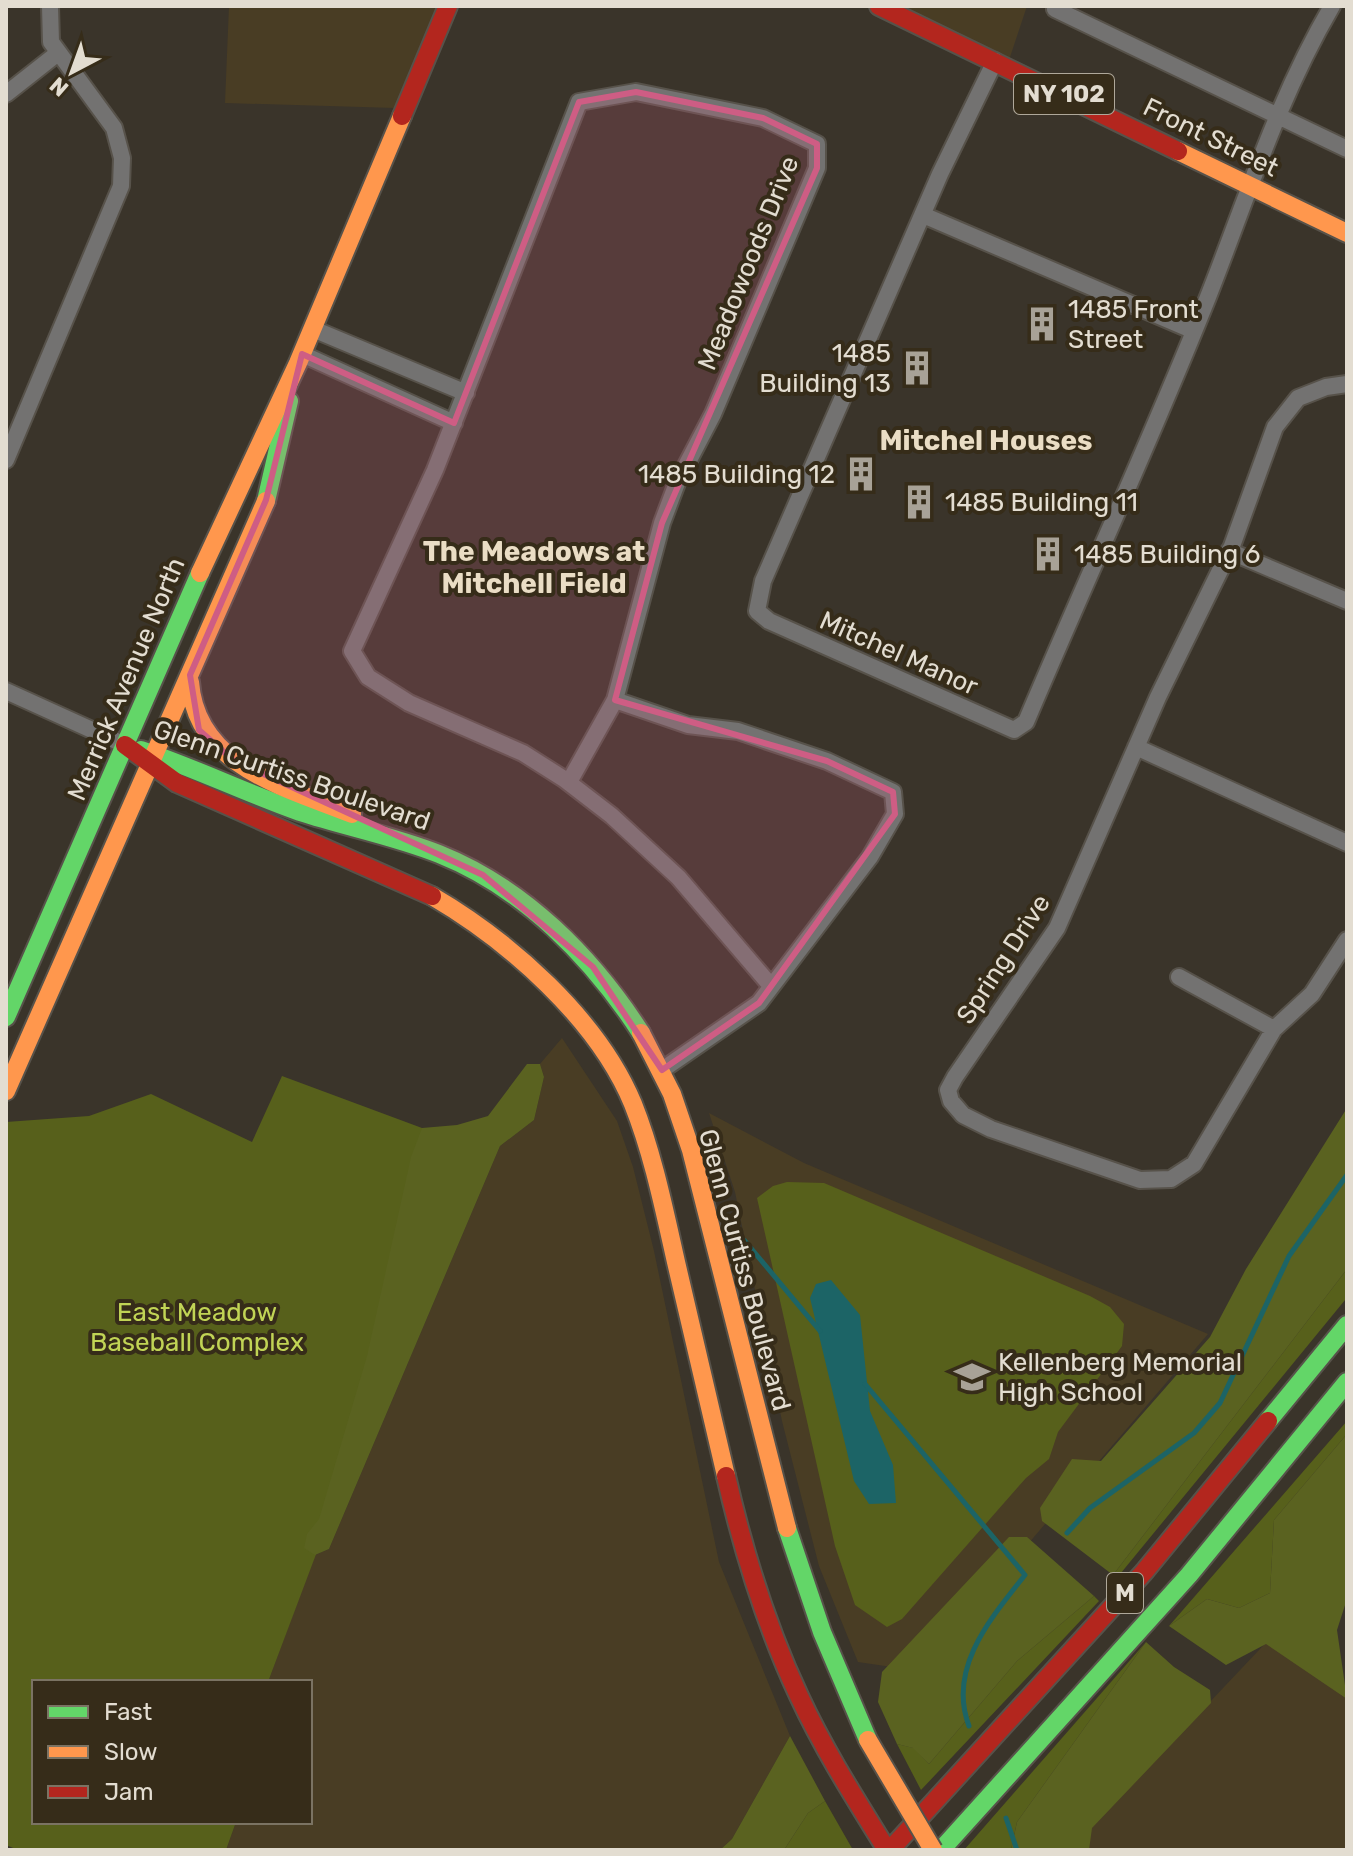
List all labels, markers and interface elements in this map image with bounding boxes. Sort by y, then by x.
north arrow [32,32,112,112]
text: N [44,71,74,102]
road number: NY 102 [1014,74,1114,114]
street label: Front Street [1138,91,1283,184]
street label: Meadowoods Drive [691,152,805,375]
place label: 1485 Front Street [1068,294,1199,355]
building icon: 1485 Front Street [1023,305,1061,343]
place label: 1485 Building 13 [759,338,891,399]
building icon: 1485 Building 13 [898,349,936,387]
district label: Mitchel Houses [879,424,1093,457]
building icon: 1485 Building 12 [842,455,880,493]
place label: 1485 Building 12 [638,459,835,490]
building icon: 1485 Building 11 [900,483,938,521]
place label: 1485 Building 11 [945,487,1138,518]
district label: The Meadows at Mitchell Field [423,535,645,600]
building icon: 1485 Building 6 [1029,535,1067,573]
place label: 1485 Building 6 [1074,539,1260,570]
street label: Merrick Avenue North [61,553,192,805]
street label: Mitchel Manor [815,605,983,702]
street label: Glenn Curtiss Boulevard [150,714,434,837]
street label: Spring Drive [950,889,1057,1030]
street label: Glenn Curtiss Boulevard [692,1126,797,1414]
park label: East Meadow Baseball Complex [90,1297,304,1358]
place label: Kellenberg Memorial High School [998,1347,1242,1408]
school or university icon: Kellenberg Memorial High School [953,1358,991,1396]
road number: M [1107,1573,1143,1613]
legend [32,1680,312,1824]
text: Fast [104,1698,152,1726]
text: Slow [104,1738,157,1766]
text: Jam [104,1778,154,1806]

